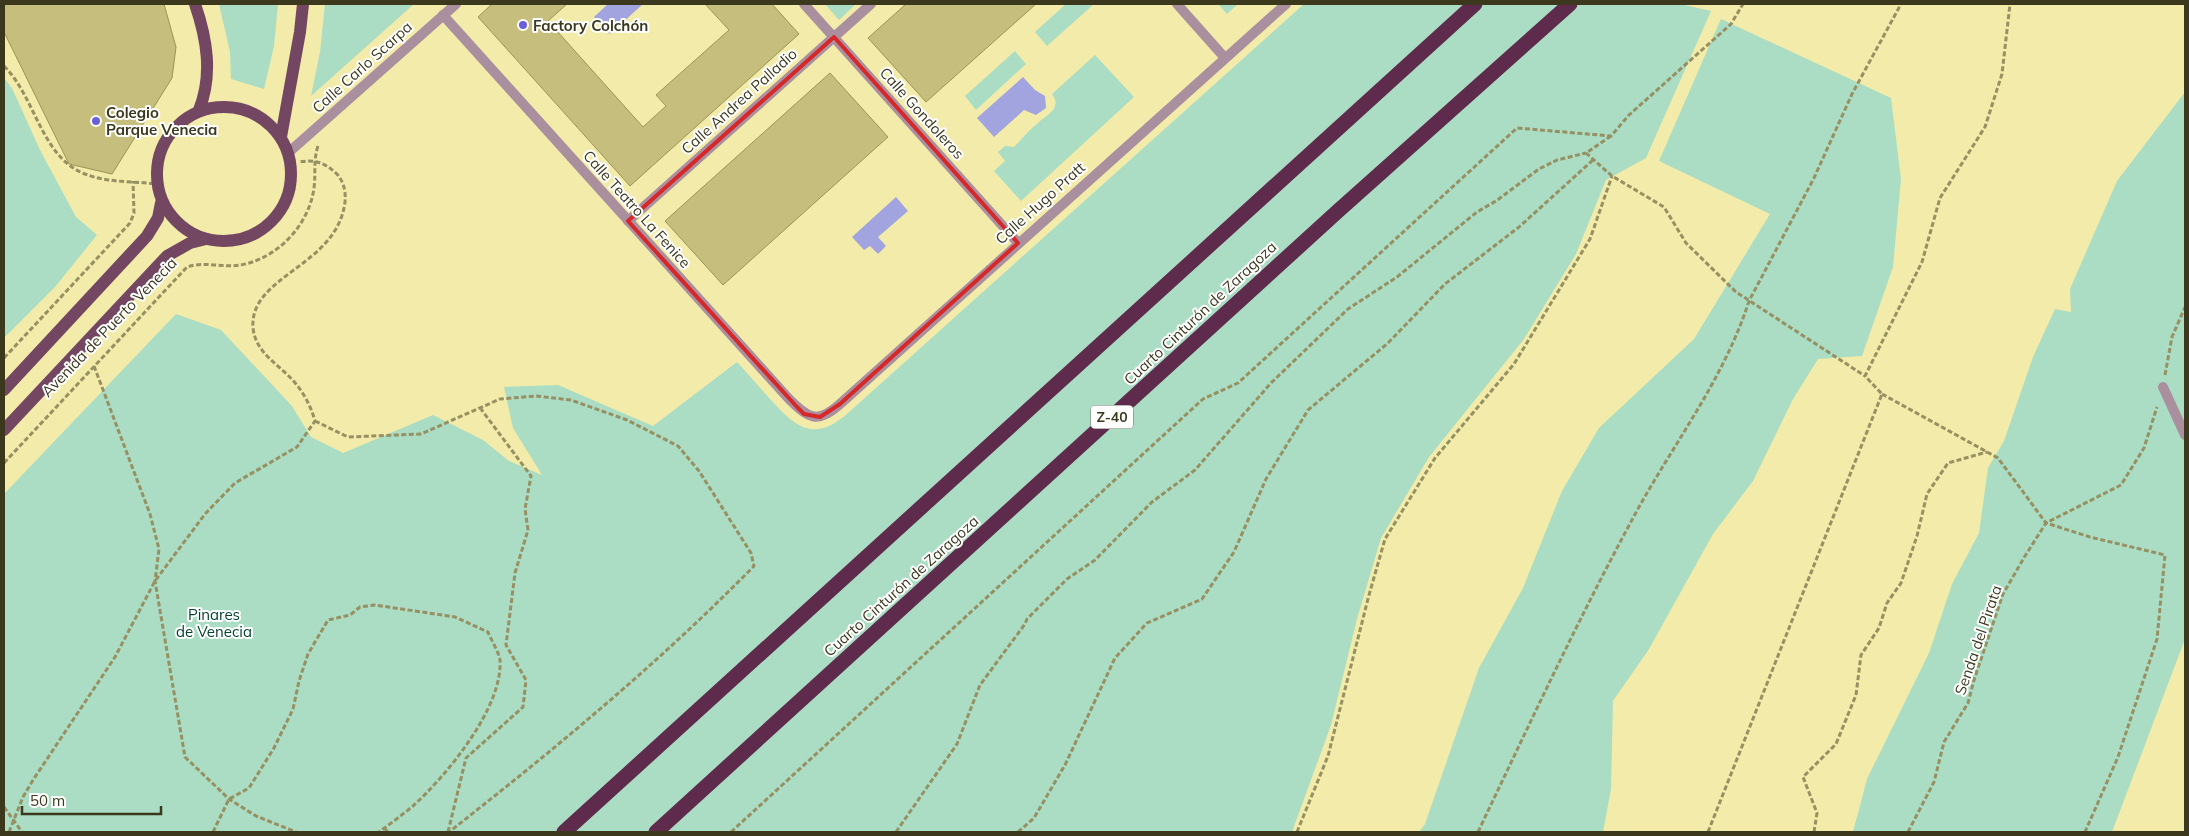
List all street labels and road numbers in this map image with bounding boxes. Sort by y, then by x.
street label: Calle Carlo Scarpa [308,17,416,117]
street label: Calle Andrea Palladio [677,44,801,158]
street label: Calle Gondoleros [876,63,968,163]
street label: Calle Teatro La Fenice [579,146,695,272]
street label: Calle Hugo Pratt [991,158,1089,248]
street label: Cuarto Cinturón de Zaragoza [1120,237,1280,389]
street label: Avenida de Puerto Venecia [37,253,181,401]
road number: Z-40 [1091,406,1133,428]
street label: Cuarto Cinturón de Zaragoza [820,511,982,661]
street label: Senda del Pirata [1950,583,2006,697]

